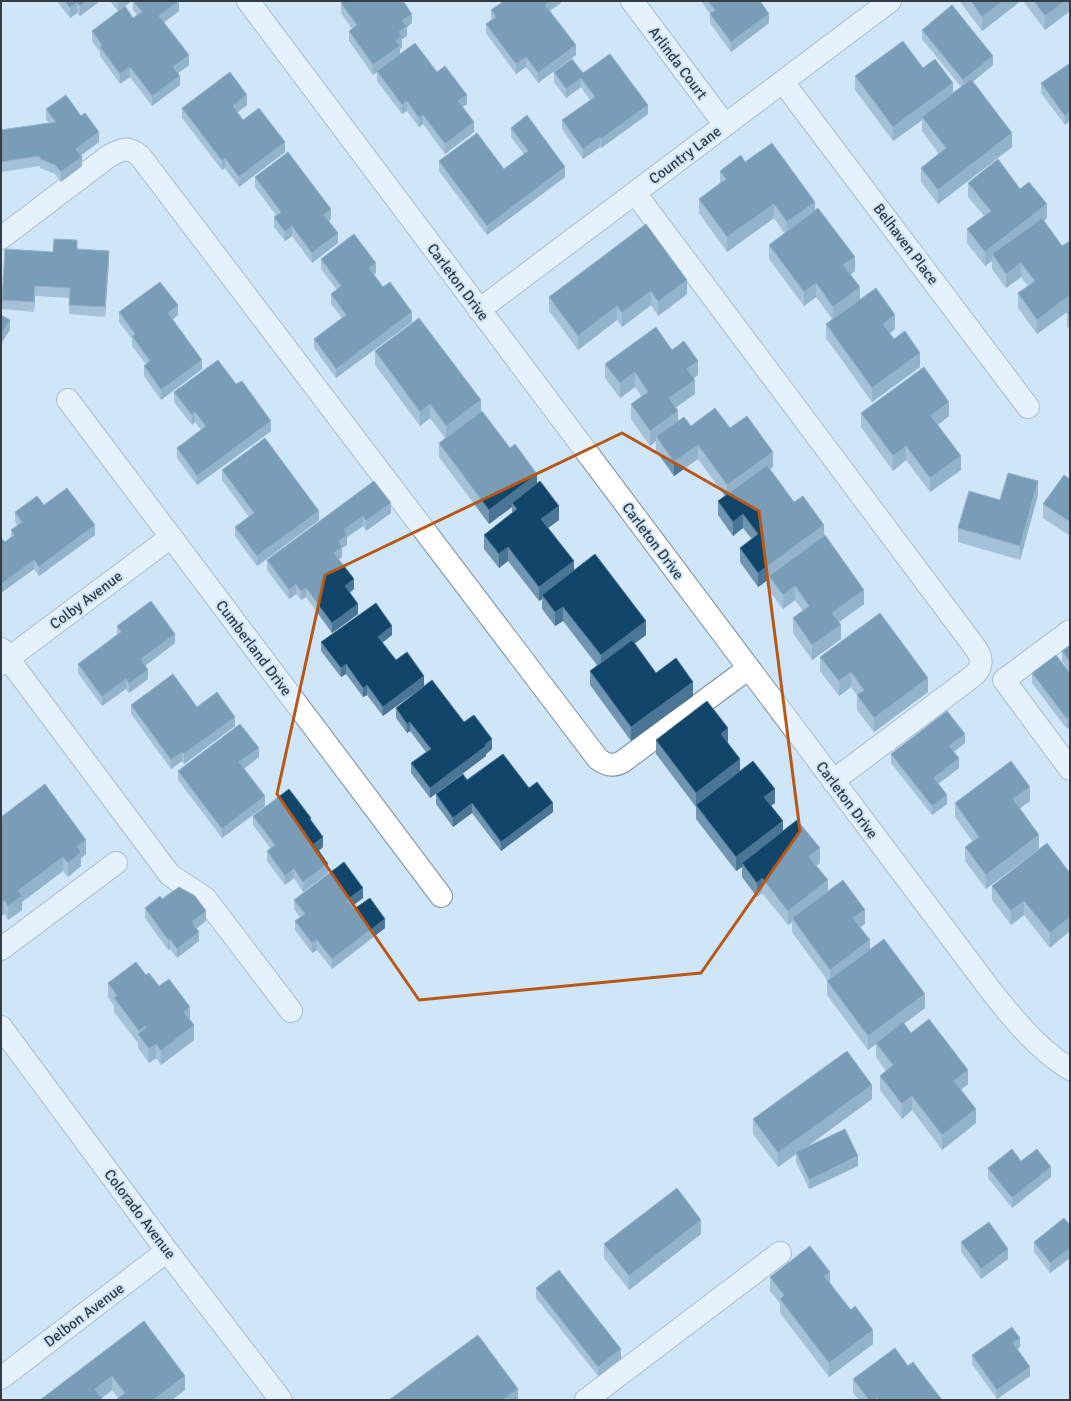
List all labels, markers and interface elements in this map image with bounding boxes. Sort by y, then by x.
street label: Arlinda Court [645,23,711,103]
street label: Country Lane [645,122,725,188]
street label: Belhaven Place [870,200,942,288]
street label: Carleton Drive [423,240,493,324]
street label: Carleton Drive [618,499,688,583]
street label: Colby Avenue [46,567,126,633]
street label: Cumberland Drive [212,597,296,699]
street label: Carleton Drive [812,758,882,842]
street label: Colorado Avenue [100,1166,180,1262]
street label: Delbon Avenue [40,1279,128,1351]

